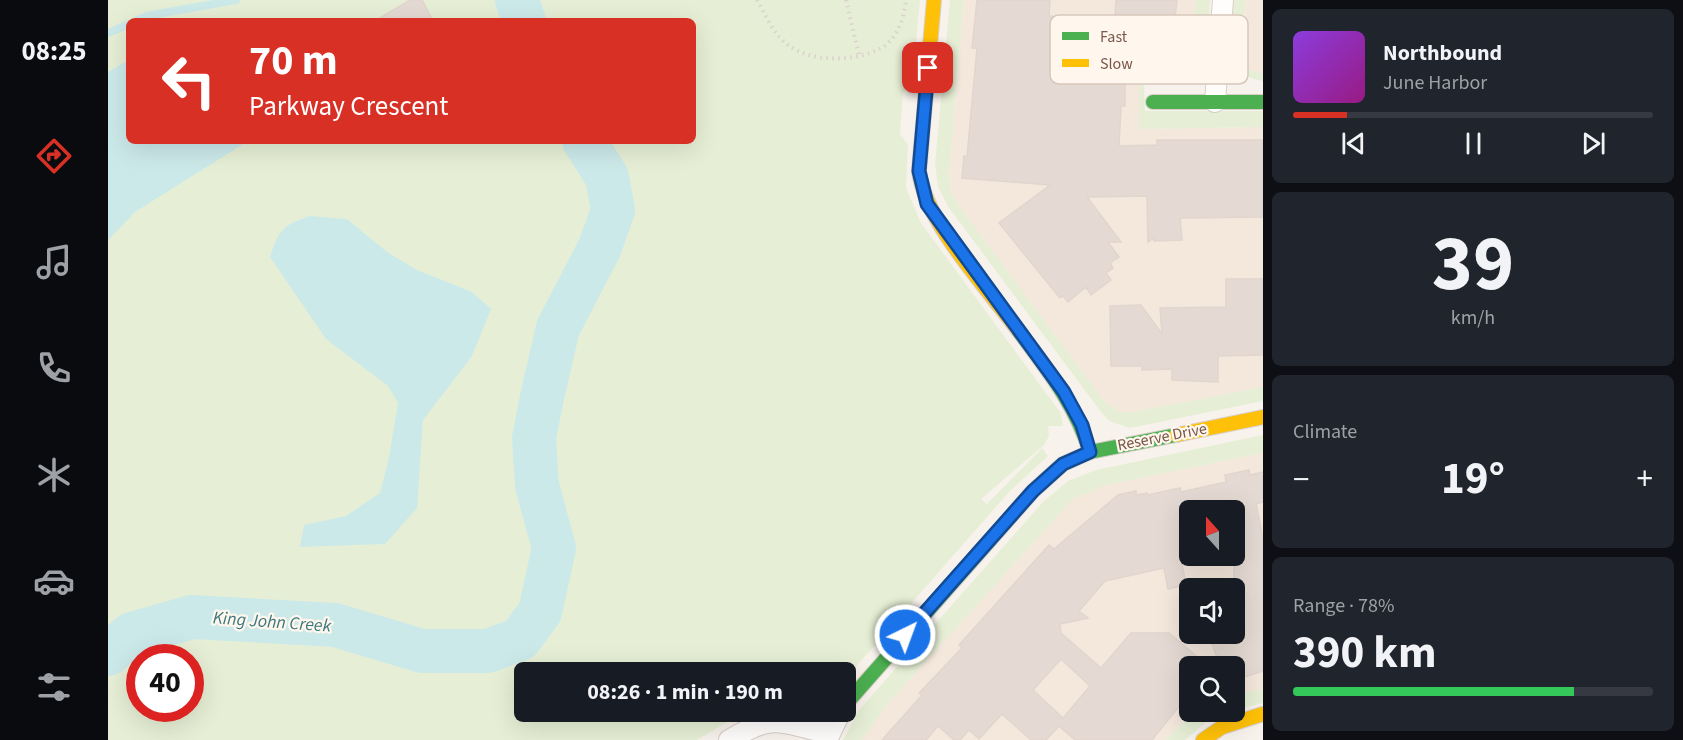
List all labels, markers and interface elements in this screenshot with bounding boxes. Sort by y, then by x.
legend [1050,15,1248,84]
text: Fast [1100,26,1128,48]
text: 70 m [249,31,338,91]
text: 08:25 [21,32,87,71]
text: Northbound [1383,37,1502,69]
icon: left [150,42,228,120]
pin [902,42,953,93]
icon: arrive [911,51,944,84]
text: Slow [1100,53,1133,75]
text: June Harbor [1383,69,1487,97]
text: Parkway Crescent [249,87,448,126]
icon: previous [1337,127,1370,160]
icon: pause [1457,127,1490,160]
icon: next [1577,127,1610,160]
icon: directions [33,135,75,177]
text: 39 [1432,209,1514,320]
icon: music [33,241,75,283]
text: km/h [1451,304,1495,332]
icon: phone [33,347,75,389]
street label: Reserve Drive [1115,418,1209,456]
text: Climate [1293,418,1357,446]
text: 19° [1441,447,1505,511]
icon: climate [33,454,75,496]
text: − [1293,456,1309,503]
text: + [1637,456,1653,503]
north arrow [1179,500,1245,566]
map controls [1179,500,1245,722]
icon: car [33,560,75,602]
button: sound [1179,578,1245,644]
text: Range · 78% [1293,592,1394,620]
position arrow [873,603,937,667]
water label: King John Creek [212,605,332,639]
text: 390 km [1293,621,1437,685]
speed limit sign: 40 [126,644,204,722]
button: search [1179,656,1245,722]
icon: filters [33,666,75,708]
text: 08:26 · 1 min · 190 m [587,676,783,708]

